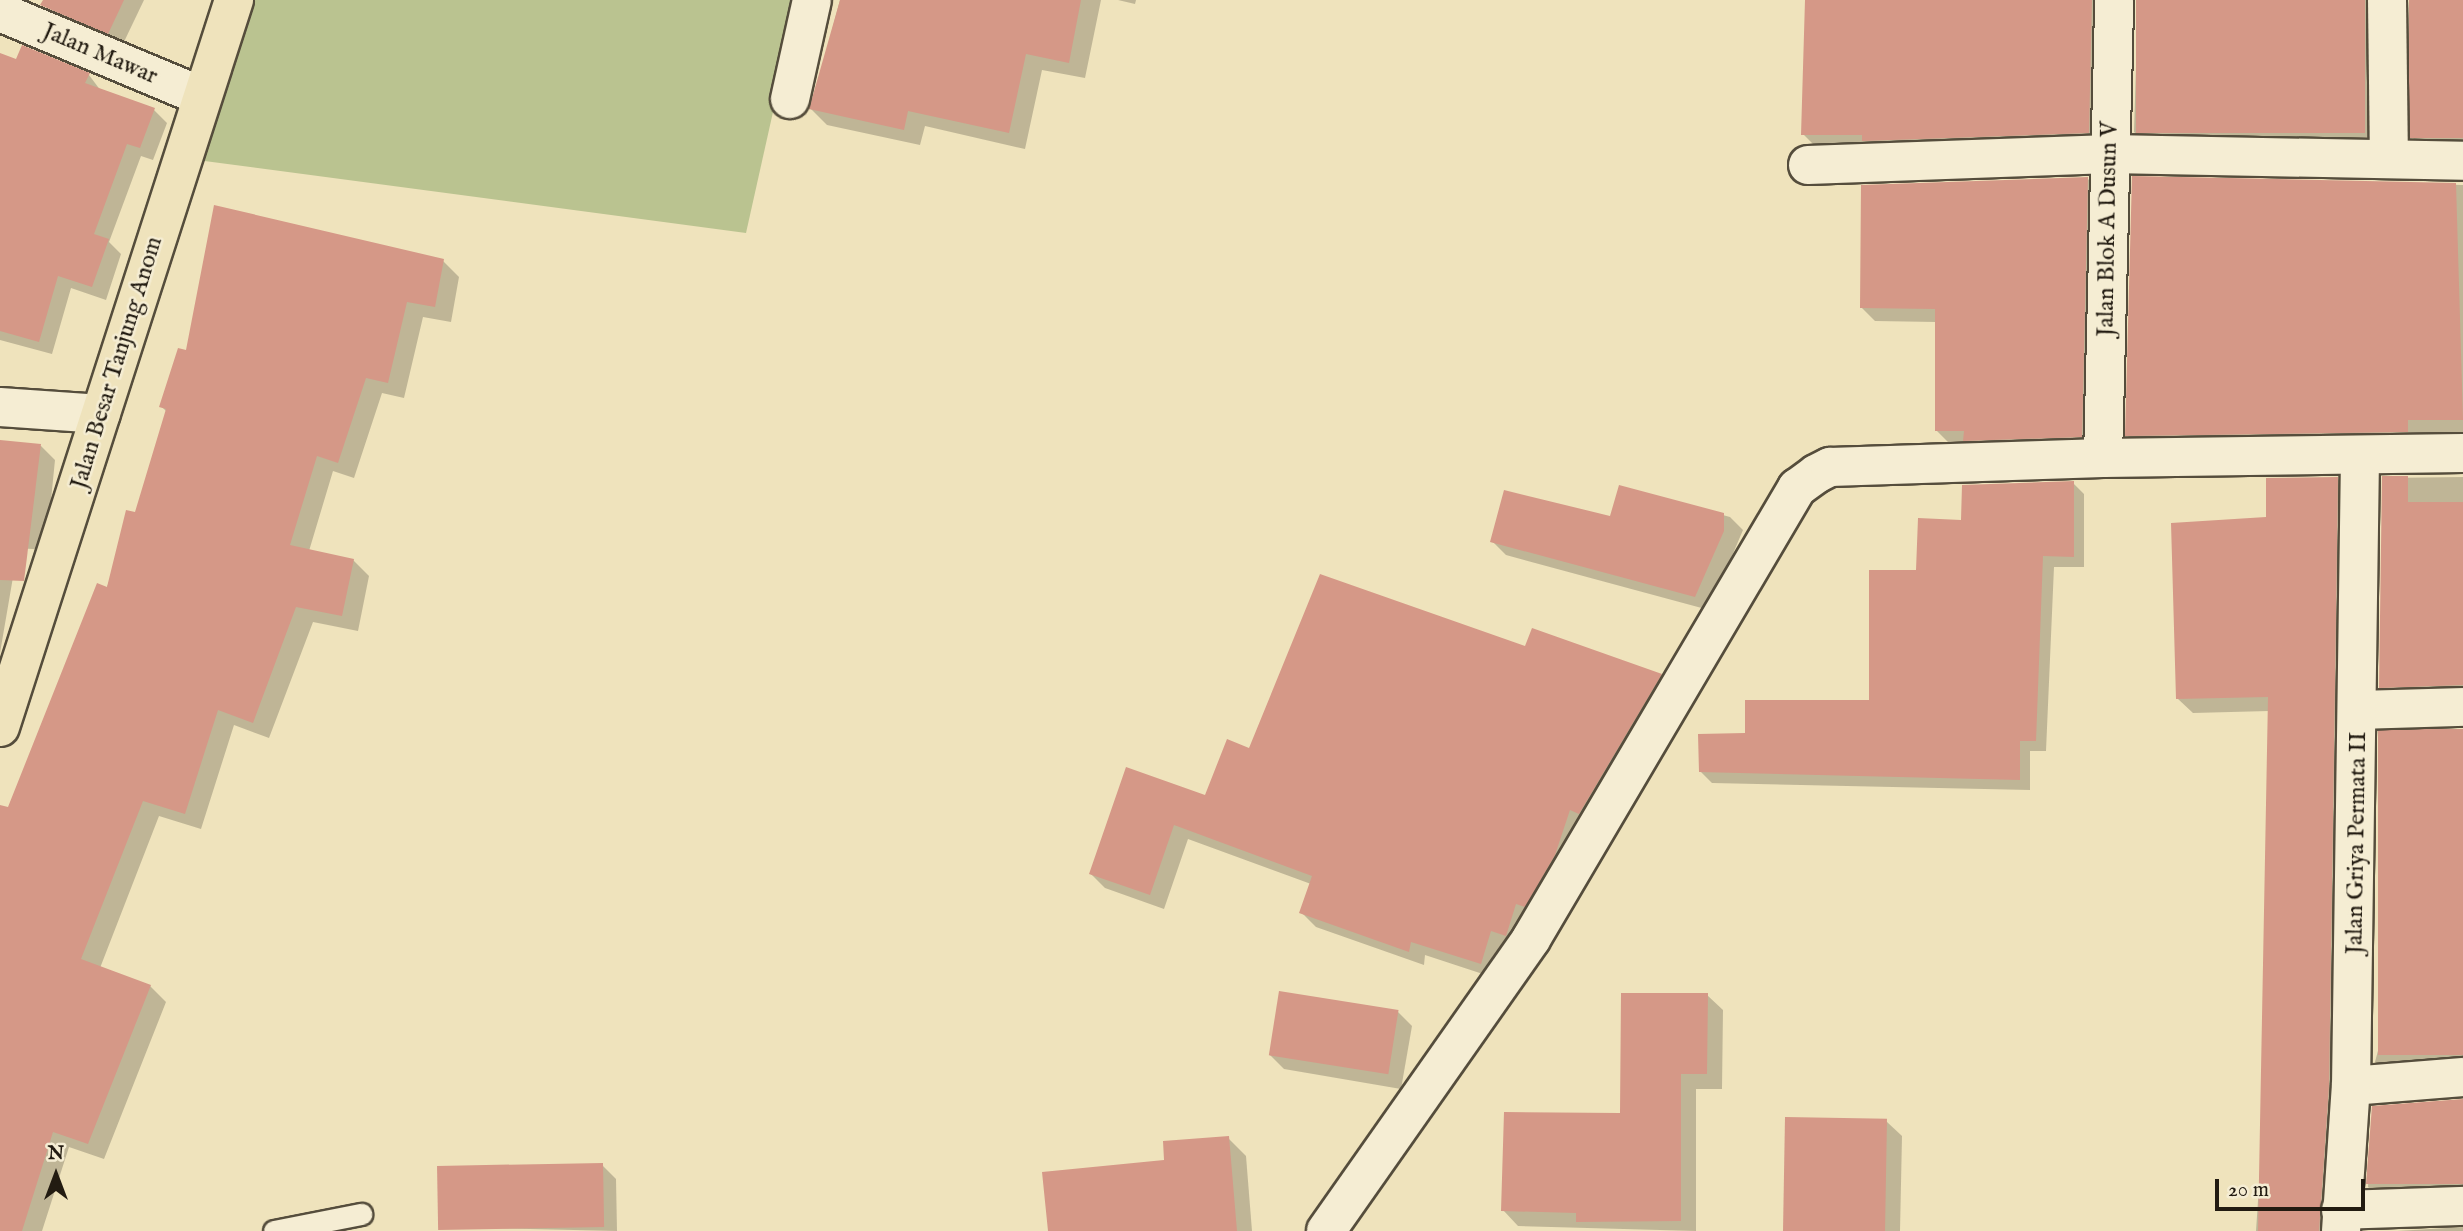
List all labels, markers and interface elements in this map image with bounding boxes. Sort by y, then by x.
street label: Jalan Mawar [38,17,162,91]
street label: Jalan Blok A Dusun V [2092,121,2124,337]
street label: Jalan Besar Tanjung Anom [65,233,169,493]
street label: Jalan Griya Permata II [2341,731,2373,955]
north arrow [21,1140,91,1210]
text: N [48,1142,64,1166]
scale bar [2218,1164,2368,1208]
text: 20 m [2228,1177,2269,1204]

